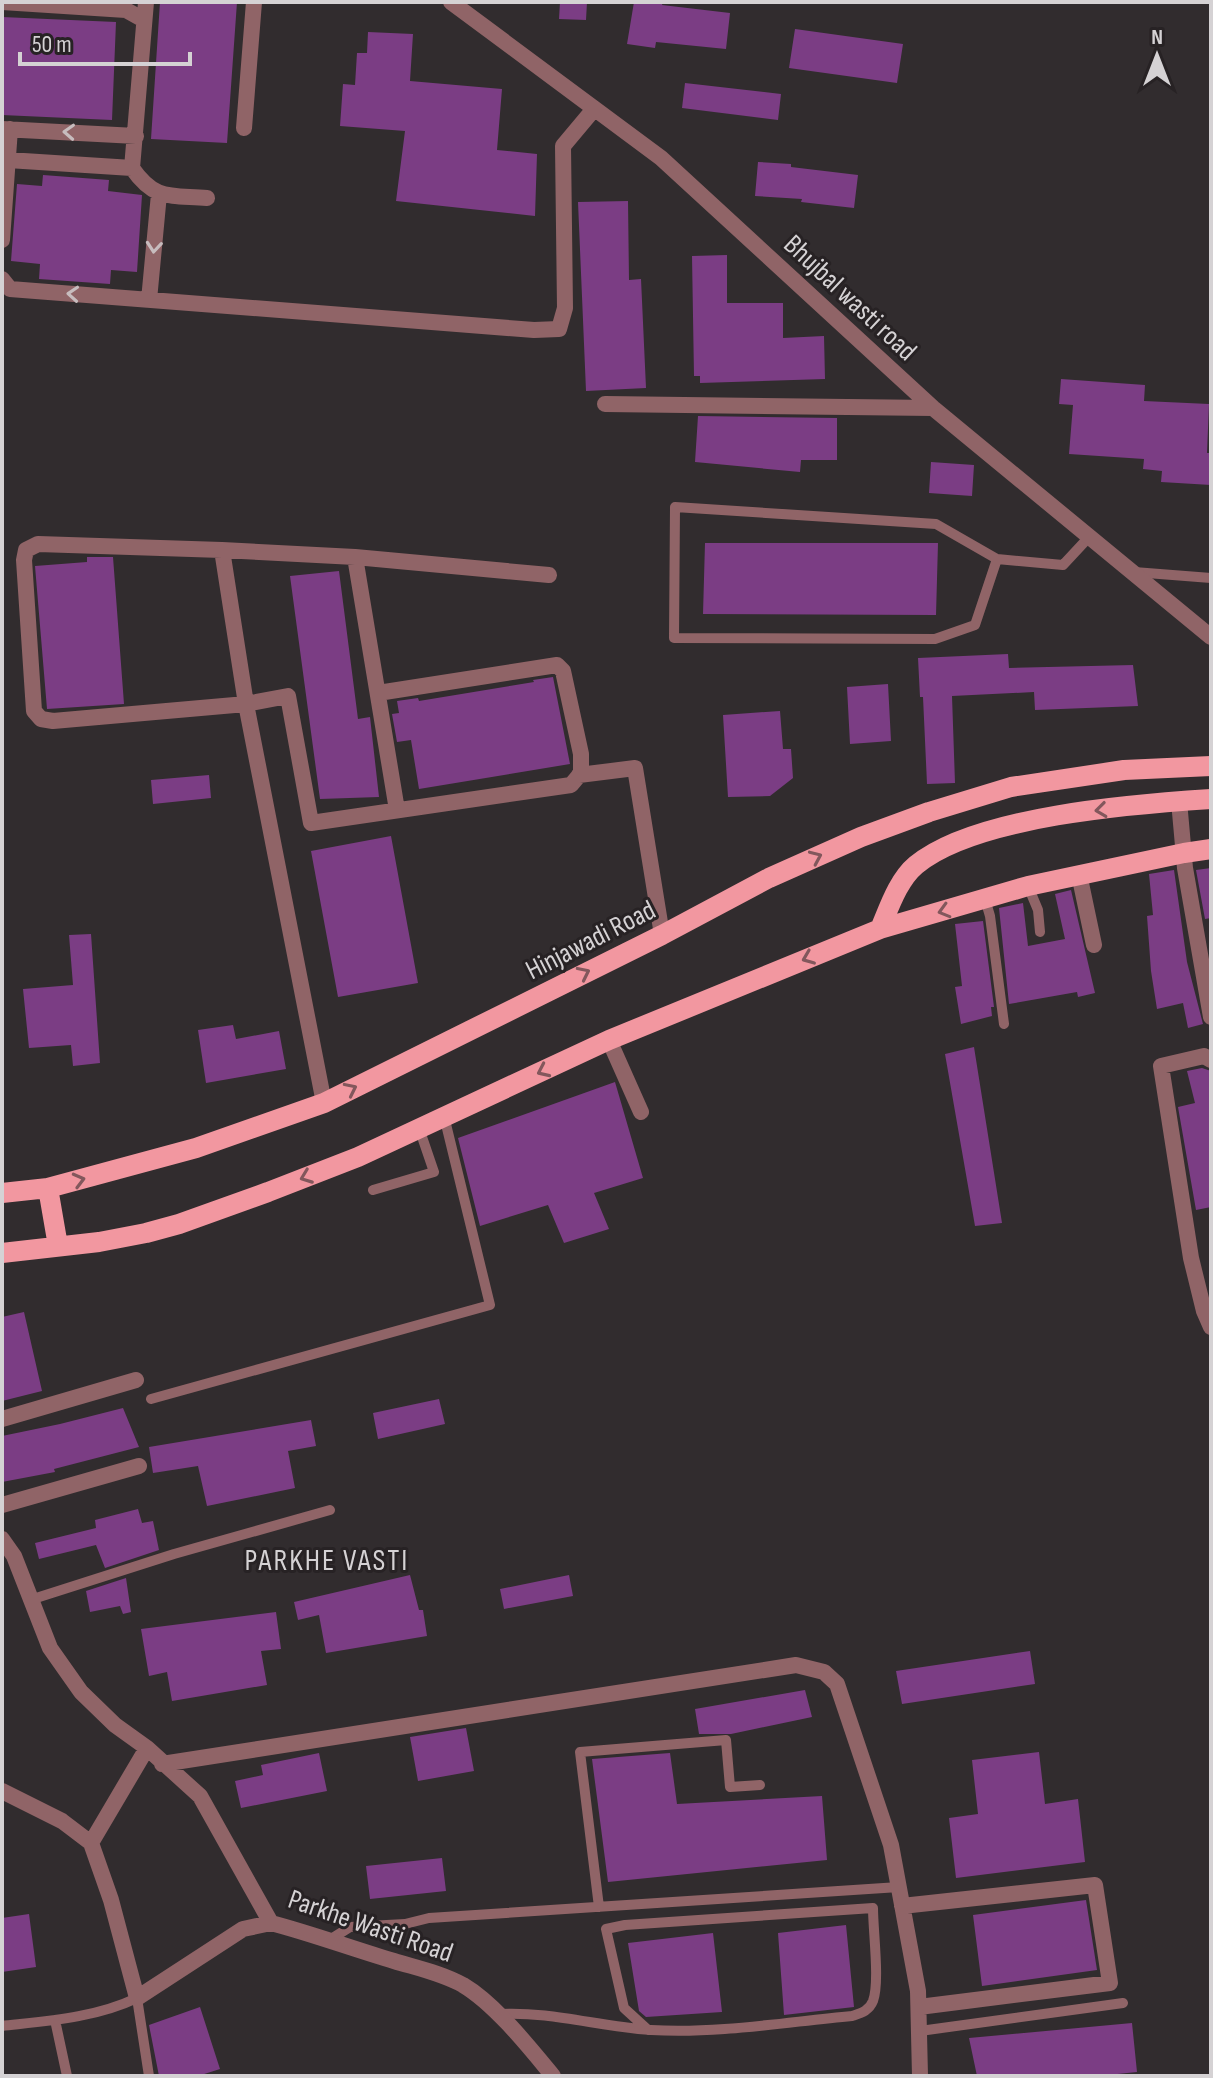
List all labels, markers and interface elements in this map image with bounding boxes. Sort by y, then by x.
scale bar [20,16,190,66]
north arrow [1117,16,1197,96]
text: N [1151,24,1163,51]
text: 50 m [32,30,72,59]
one-way arrow [62,124,75,141]
street label: Bhujbal wasti road [777,228,923,368]
one-way arrow [146,241,163,254]
one-way arrow [66,286,79,303]
one-way arrow [1095,801,1108,818]
one-way arrow [808,850,823,866]
street label: Hinjawadi Road [520,894,661,987]
one-way arrow [938,901,952,918]
one-way arrow [802,949,816,965]
one-way arrow [576,967,591,983]
one-way arrow [536,1061,551,1077]
one-way arrow [343,1083,358,1099]
one-way arrow [300,1167,314,1184]
one-way arrow [71,1173,85,1190]
district label: PARKHE VASTI [245,1543,409,1579]
street label: Parkhe Wasti Road [284,1883,457,1970]

